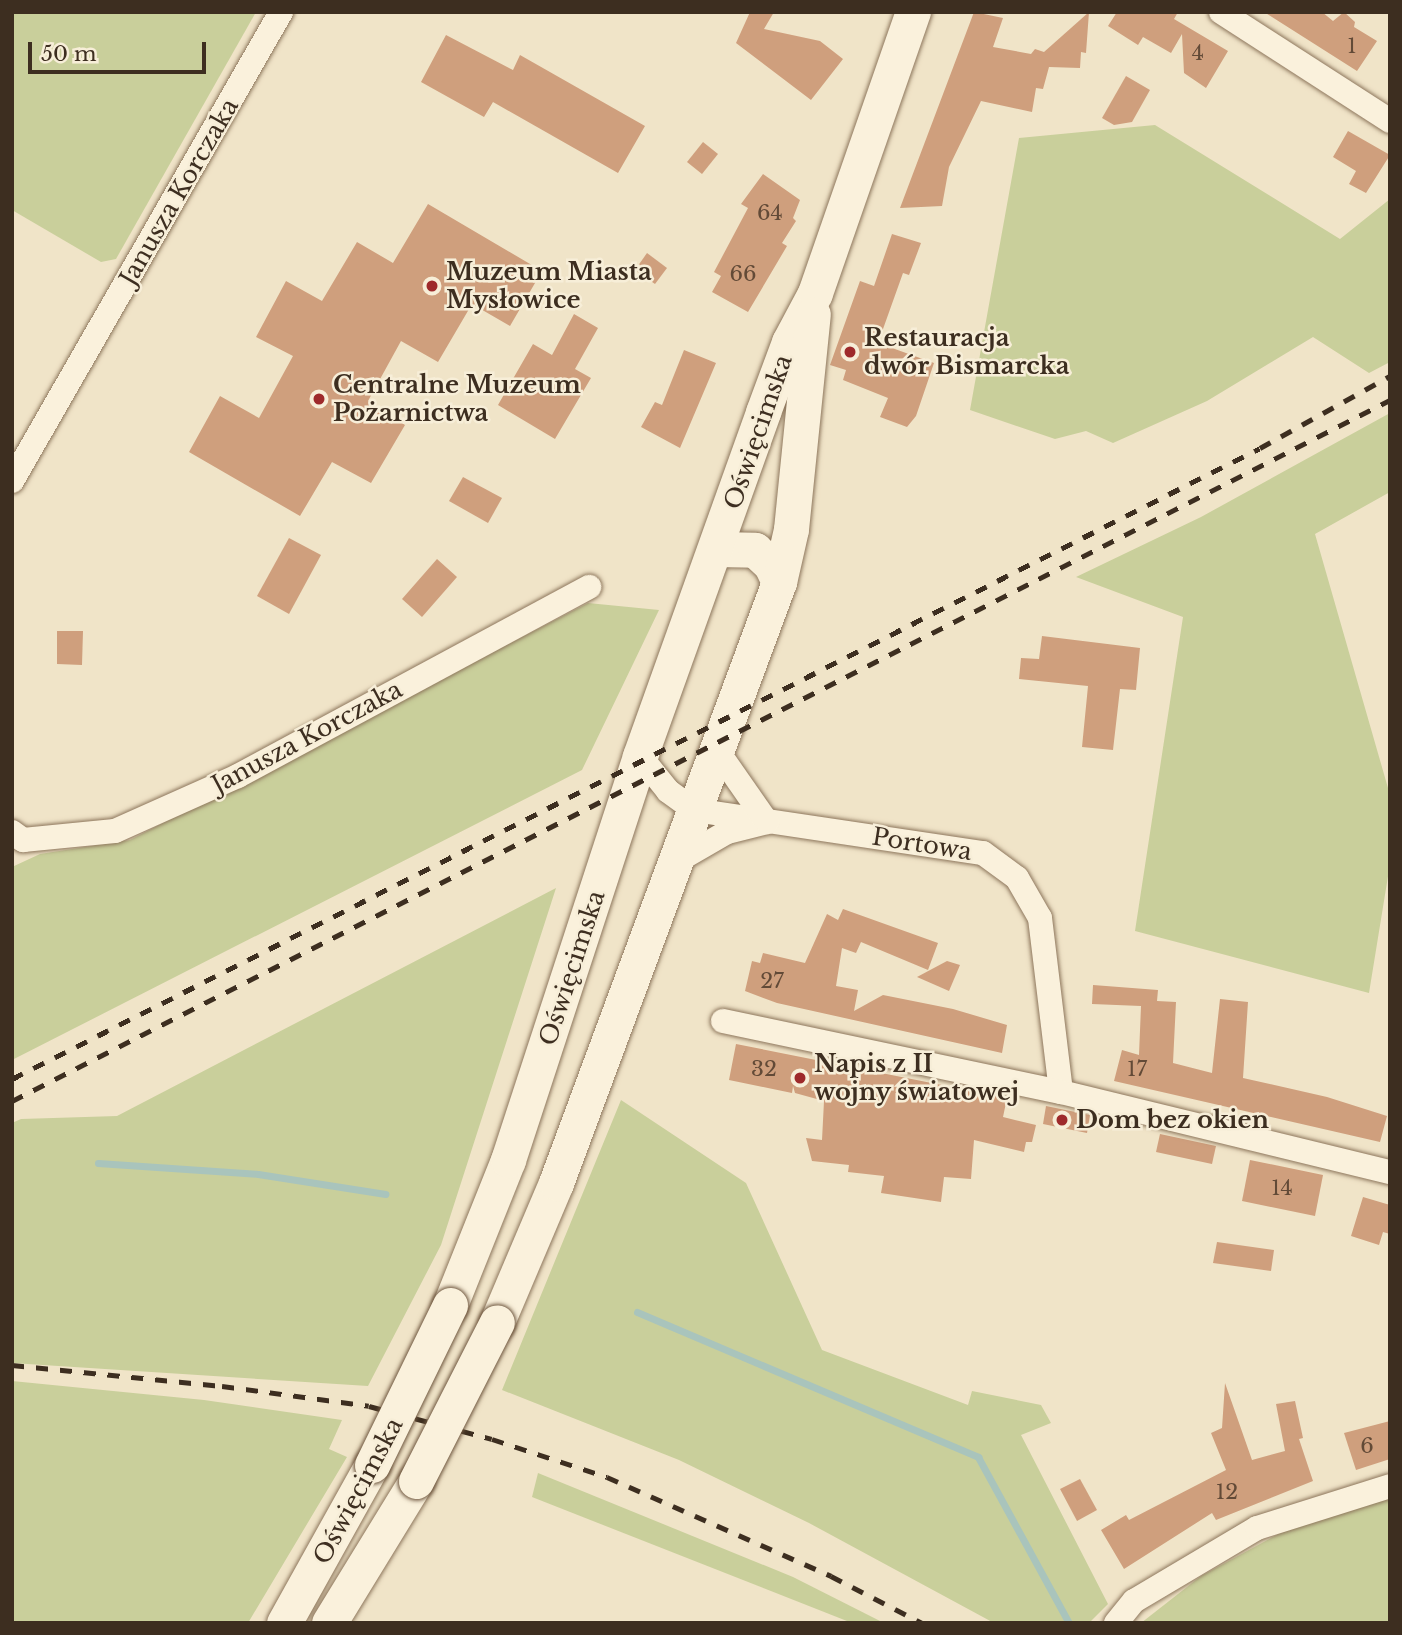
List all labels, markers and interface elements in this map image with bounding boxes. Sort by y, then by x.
scale bar [32,28,210,72]
house number: 1 [1347,33,1357,59]
house number: 4 [1192,40,1204,66]
text: 50 m [41,41,96,67]
street label: Janusza Korczaka [114,93,244,291]
house number: 64 [757,200,783,226]
place label: Muzeum Miasta Mysłowice [446,258,652,314]
house number: 66 [729,261,757,287]
marker: Muzeum Miasta Mysłowice [424,278,440,294]
place label: Restauracja dwór Bismarcka [864,324,1070,380]
marker: Restauracja dwór Bismarcka [842,344,858,360]
street label: Oświęcimska [718,351,798,513]
place label: Centralne Muzeum Pożarnictwa [333,371,581,427]
marker: Centralne Muzeum Pożarnictwa [311,391,327,407]
street label: Janusza Korczaka [207,675,407,799]
street label: Portowa [870,822,974,866]
street label: Oświęcimska [533,887,611,1049]
house number: 27 [760,968,784,994]
place label: Napis z II wojny światowej [814,1050,1020,1106]
house number: 32 [751,1056,777,1082]
house number: 17 [1127,1056,1147,1082]
marker: Napis z II wojny światowej [792,1070,808,1086]
place label: Dom bez okien [1076,1106,1269,1134]
marker: Dom bez okien [1054,1112,1070,1128]
house number: 14 [1271,1175,1293,1201]
street label: Oświęcimska [307,1413,409,1569]
house number: 6 [1360,1433,1374,1459]
house number: 12 [1216,1479,1238,1505]

